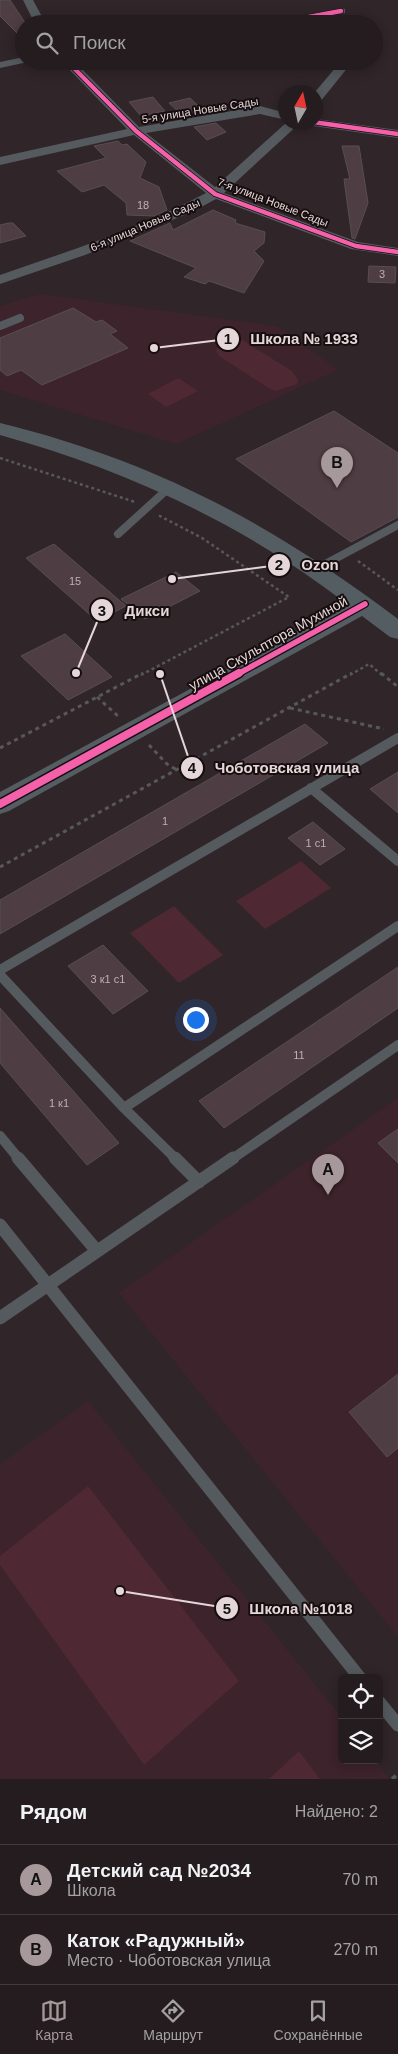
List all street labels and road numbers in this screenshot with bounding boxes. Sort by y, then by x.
street label: 5-я улица Новые Сады [141,95,259,125]
street label: 7-я улица Новые Сады [216,175,330,229]
street label: 6-я улица Новые Сады [89,196,202,253]
street label: улица Скульптора Мухиной [186,593,350,693]

